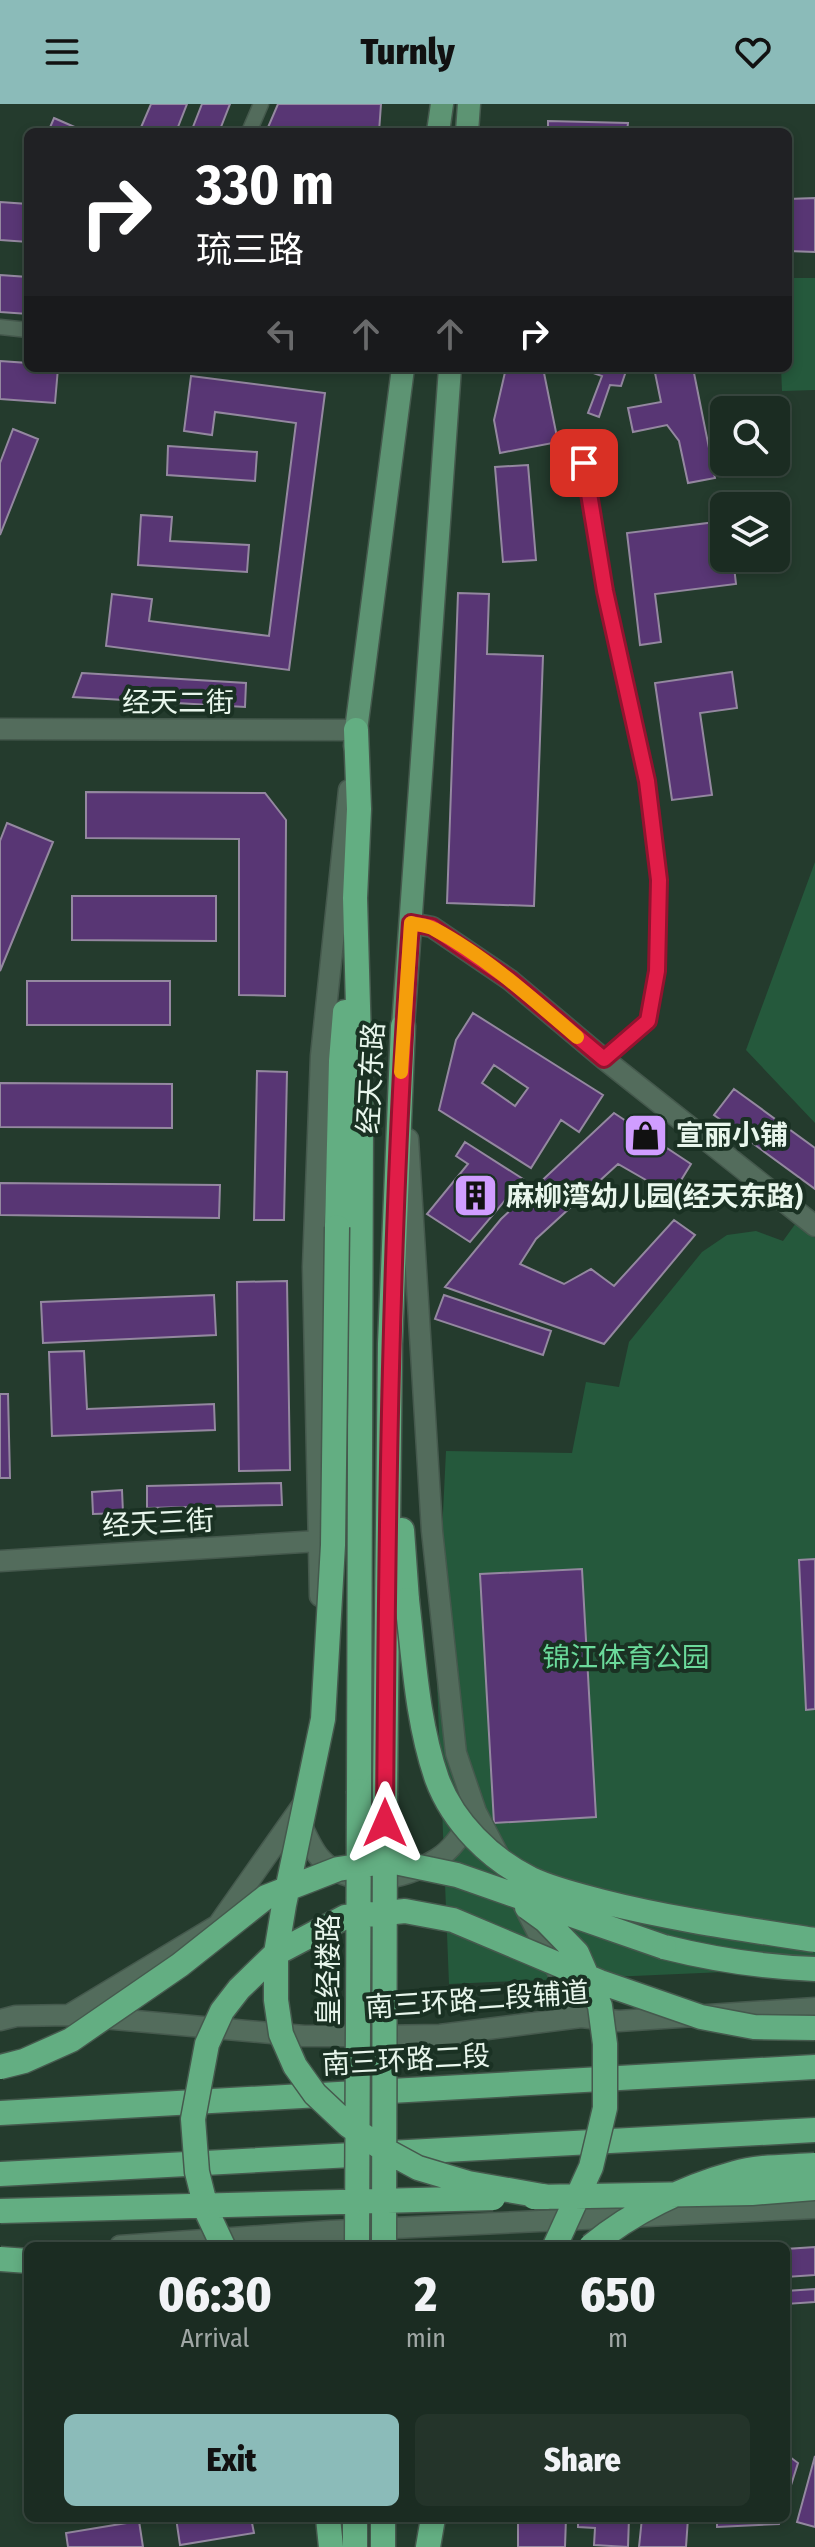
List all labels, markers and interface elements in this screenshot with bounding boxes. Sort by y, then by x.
icon: menu [40,30,84,74]
text: Turnly [360,30,455,74]
icon: heart [731,30,775,74]
text: 330 m [196,152,334,219]
icon: right [64,160,168,264]
text: 琉三路 [196,228,304,272]
icon: left [260,312,304,356]
icon: ahead [344,312,388,356]
icon: ahead [428,312,472,356]
icon: right [512,312,556,356]
map controls [710,396,790,572]
button: search [710,396,790,476]
pin [550,429,618,497]
icon: arrive [562,441,606,485]
button: layers [710,492,790,572]
street label: 经天二街 [122,686,234,719]
street label: 经天东路 [352,1021,390,1135]
shop icon: 宣丽小铺 [621,1111,669,1159]
place label: 宣丽小铺 [676,1119,788,1152]
building icon: 麻柳湾幼儿园(经天东路) [451,1172,499,1220]
place label: 麻柳湾幼儿园(经天东路) [506,1180,803,1213]
street label: 经天三街 [101,1504,215,1542]
park label: 锦江体育公园 [542,1641,710,1674]
position arrow [343,1781,427,1865]
street label: 皇经楼路 [312,1914,345,2026]
street label: 南三环路二段辅道 [364,1976,590,2024]
street label: 南三环路二段 [321,2039,491,2081]
text: 06:30 [158,2266,272,2324]
text: 2 [415,2266,437,2324]
text: 650 [580,2266,656,2324]
text: Arrival [180,2323,249,2354]
text: min [406,2323,446,2354]
text: m [608,2323,628,2354]
button: Exit [64,2414,399,2506]
button: Share [415,2414,750,2506]

